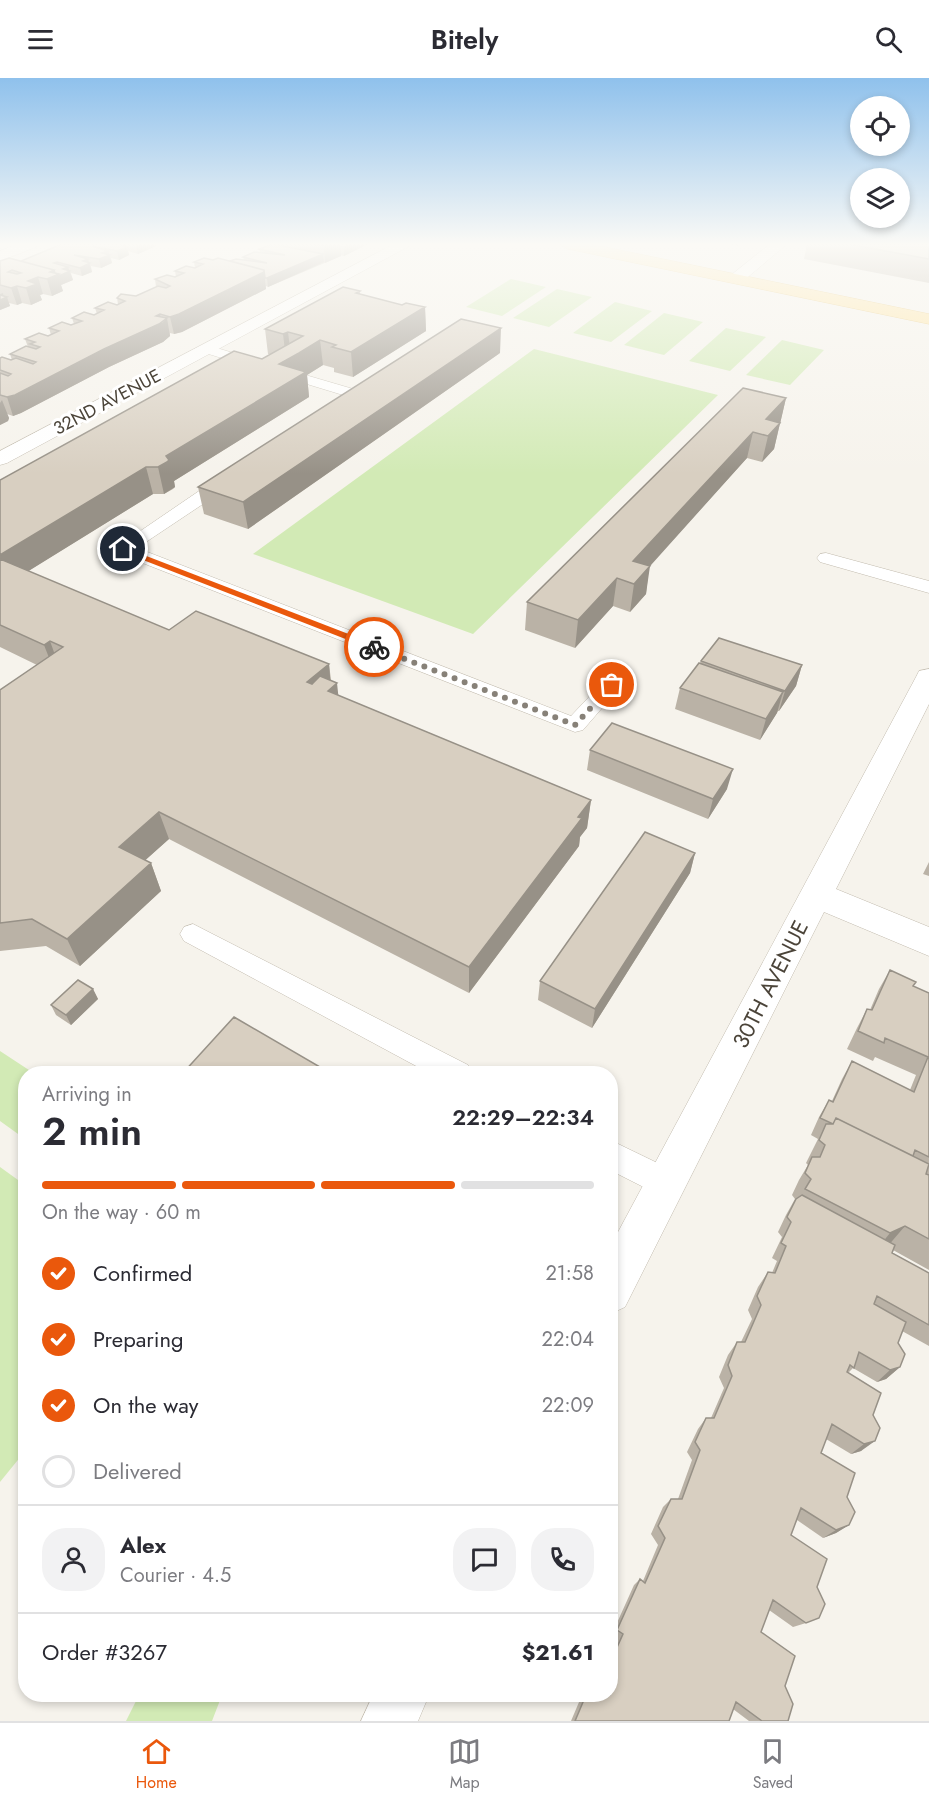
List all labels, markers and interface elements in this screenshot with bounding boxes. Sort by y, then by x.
text: Bitely [431,20,498,59]
icon: menu [24,23,57,56]
icon: search [872,23,905,56]
map controls [850,96,910,228]
button: locate [850,96,910,156]
button: layers [850,168,910,228]
street label: 32ND AVENUE [49,363,165,441]
pin [97,523,148,574]
icon: home [106,532,139,565]
courier [344,617,404,677]
icon: bike [358,631,391,664]
pin [586,659,637,710]
icon: bag [595,668,628,701]
street label: 30TH AVENUE [724,915,816,1053]
text: Arriving in [42,1080,132,1109]
text: 22:29–22:34 [452,1101,594,1133]
text: 2 min [42,1103,142,1160]
text: On the way · 60 m [42,1198,201,1227]
icon: check [42,1257,75,1290]
text: Confirmed [93,1257,192,1289]
text: 21:58 [545,1259,594,1288]
icon: check [42,1323,75,1356]
text: Preparing [93,1323,184,1355]
text: 22:04 [542,1325,594,1354]
icon: check [42,1389,75,1422]
text: On the way [93,1389,198,1421]
text: 22:09 [542,1391,594,1420]
text: Delivered [93,1455,182,1487]
button: person [42,1528,105,1591]
button: chat [453,1528,516,1591]
button: phone [531,1528,594,1591]
text: Alex [120,1529,166,1561]
text: Courier · 4.5 [120,1561,231,1590]
text: Order #3267 [42,1636,167,1668]
text: $21.61 [522,1636,594,1668]
tab: Home [136,1735,177,1794]
tab: Map [448,1735,481,1794]
tab: Saved [753,1735,793,1794]

